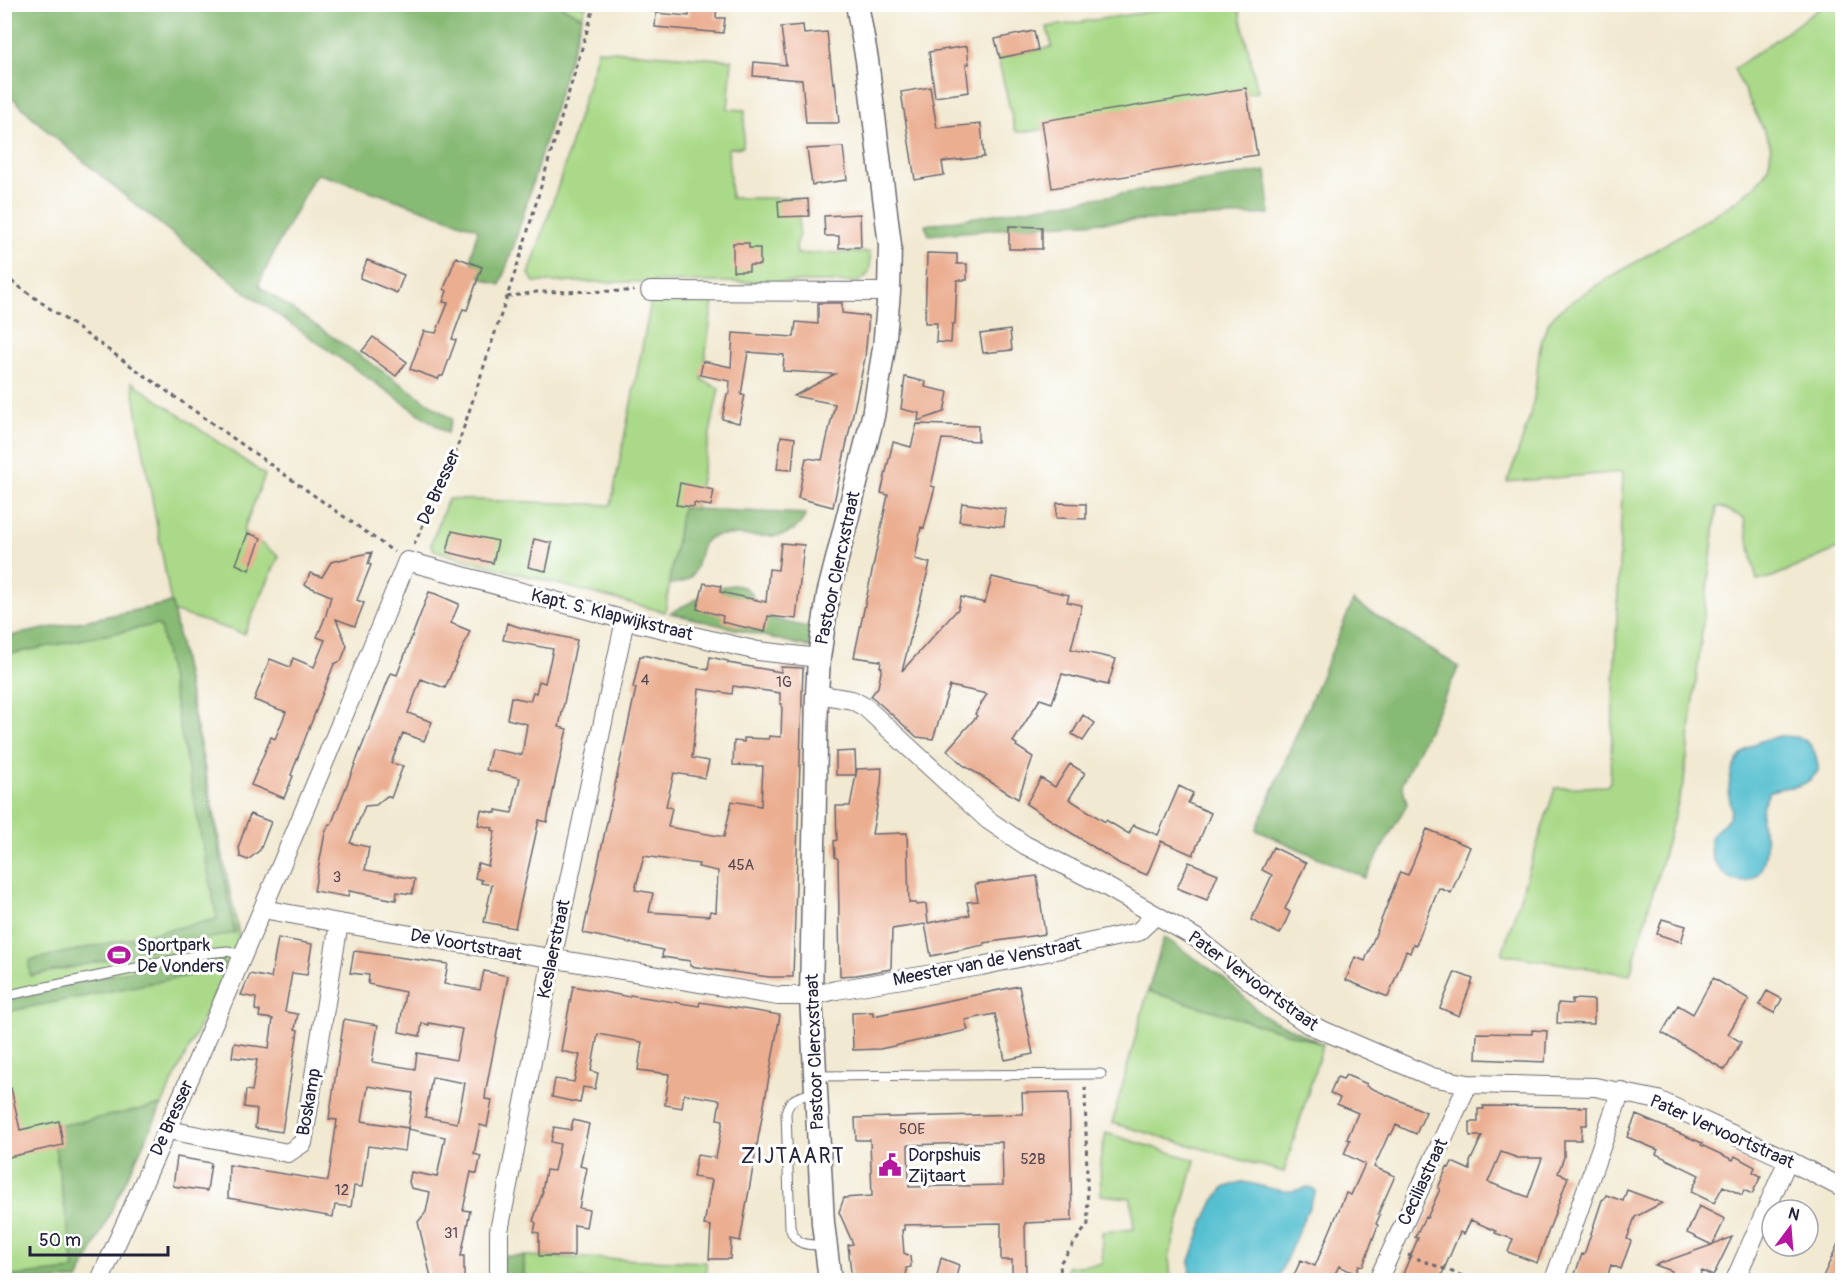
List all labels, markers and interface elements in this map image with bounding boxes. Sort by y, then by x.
street label: De Bresser [412,445,466,528]
street label: Pastoor Clercxstraat [810,488,866,647]
street label: Kapt. S. Klapwijkstraat [529,584,696,646]
house number: 4 [641,671,650,690]
house number: 1G [776,673,792,692]
house number: 45A [728,856,755,875]
house number: 3 [333,868,341,887]
street label: Keslaerstraat [532,897,576,1001]
street label: De Voortstraat [408,924,524,966]
street label: Pater Vervoortstraat [1183,926,1323,1037]
street label: Meester van de Venstraat [891,932,1084,992]
place label: Sportpark De Vonders [137,934,224,978]
sports icon: Sportpark De Vonders [106,942,132,968]
street label: Pastoor Clercxstraat [801,973,829,1131]
street label: Boskamp [292,1066,326,1138]
street label: De Bresser [145,1076,199,1159]
street label: Pater Vervoortstraat [1646,1090,1799,1175]
house number: 50E [899,1120,925,1139]
street label: Ceciliastraat [1393,1134,1453,1229]
district label: ZIJTAART [741,1143,845,1170]
place label: Dorpshuis Zijtaart [908,1144,981,1188]
house number: 52B [1020,1150,1046,1169]
public building icon: Dorpshuis Zijtaart [877,1152,903,1178]
house number: 12 [335,1181,349,1200]
north arrow [1760,1198,1820,1258]
text: N [1786,1203,1802,1226]
scale bar [30,1219,168,1257]
house number: 31 [444,1224,458,1243]
text: 50 m [39,1229,81,1252]

